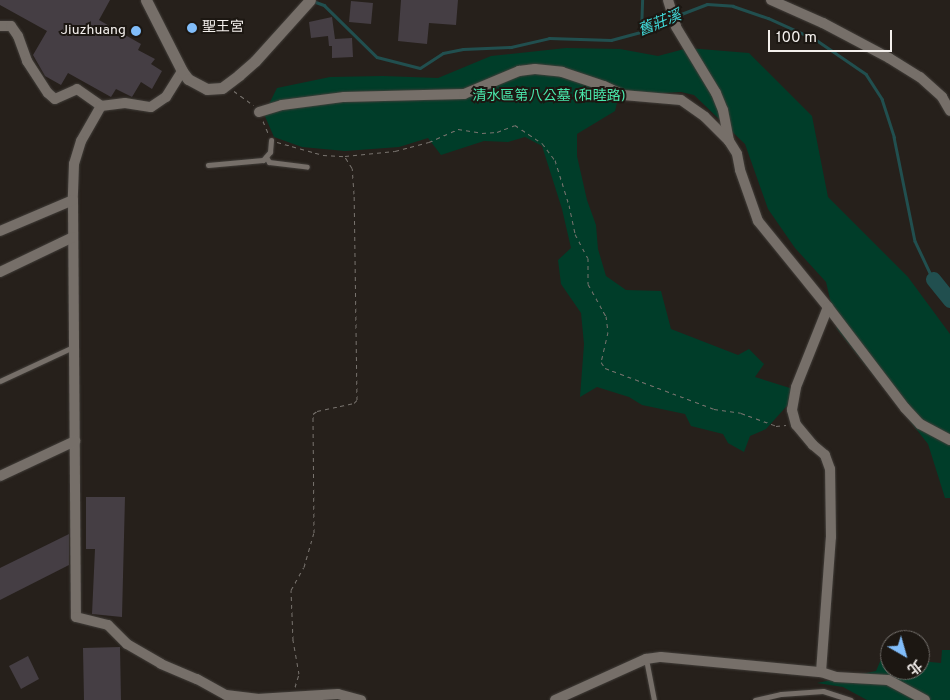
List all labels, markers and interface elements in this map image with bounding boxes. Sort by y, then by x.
water label: 舊莊溪 [636,7,684,41]
place label: 聖王宮 [202,20,244,36]
scale bar [770,20,894,52]
marker: 聖王宮 [186,22,198,34]
place label: Jiuzhuang [60,23,126,39]
marker: Jiuzhuang [130,25,142,37]
text: 100 m [776,29,817,48]
park label: 清水區第八公墓 (和睦路) [473,89,625,105]
north arrow [880,630,930,680]
text: 北 [903,655,925,677]

